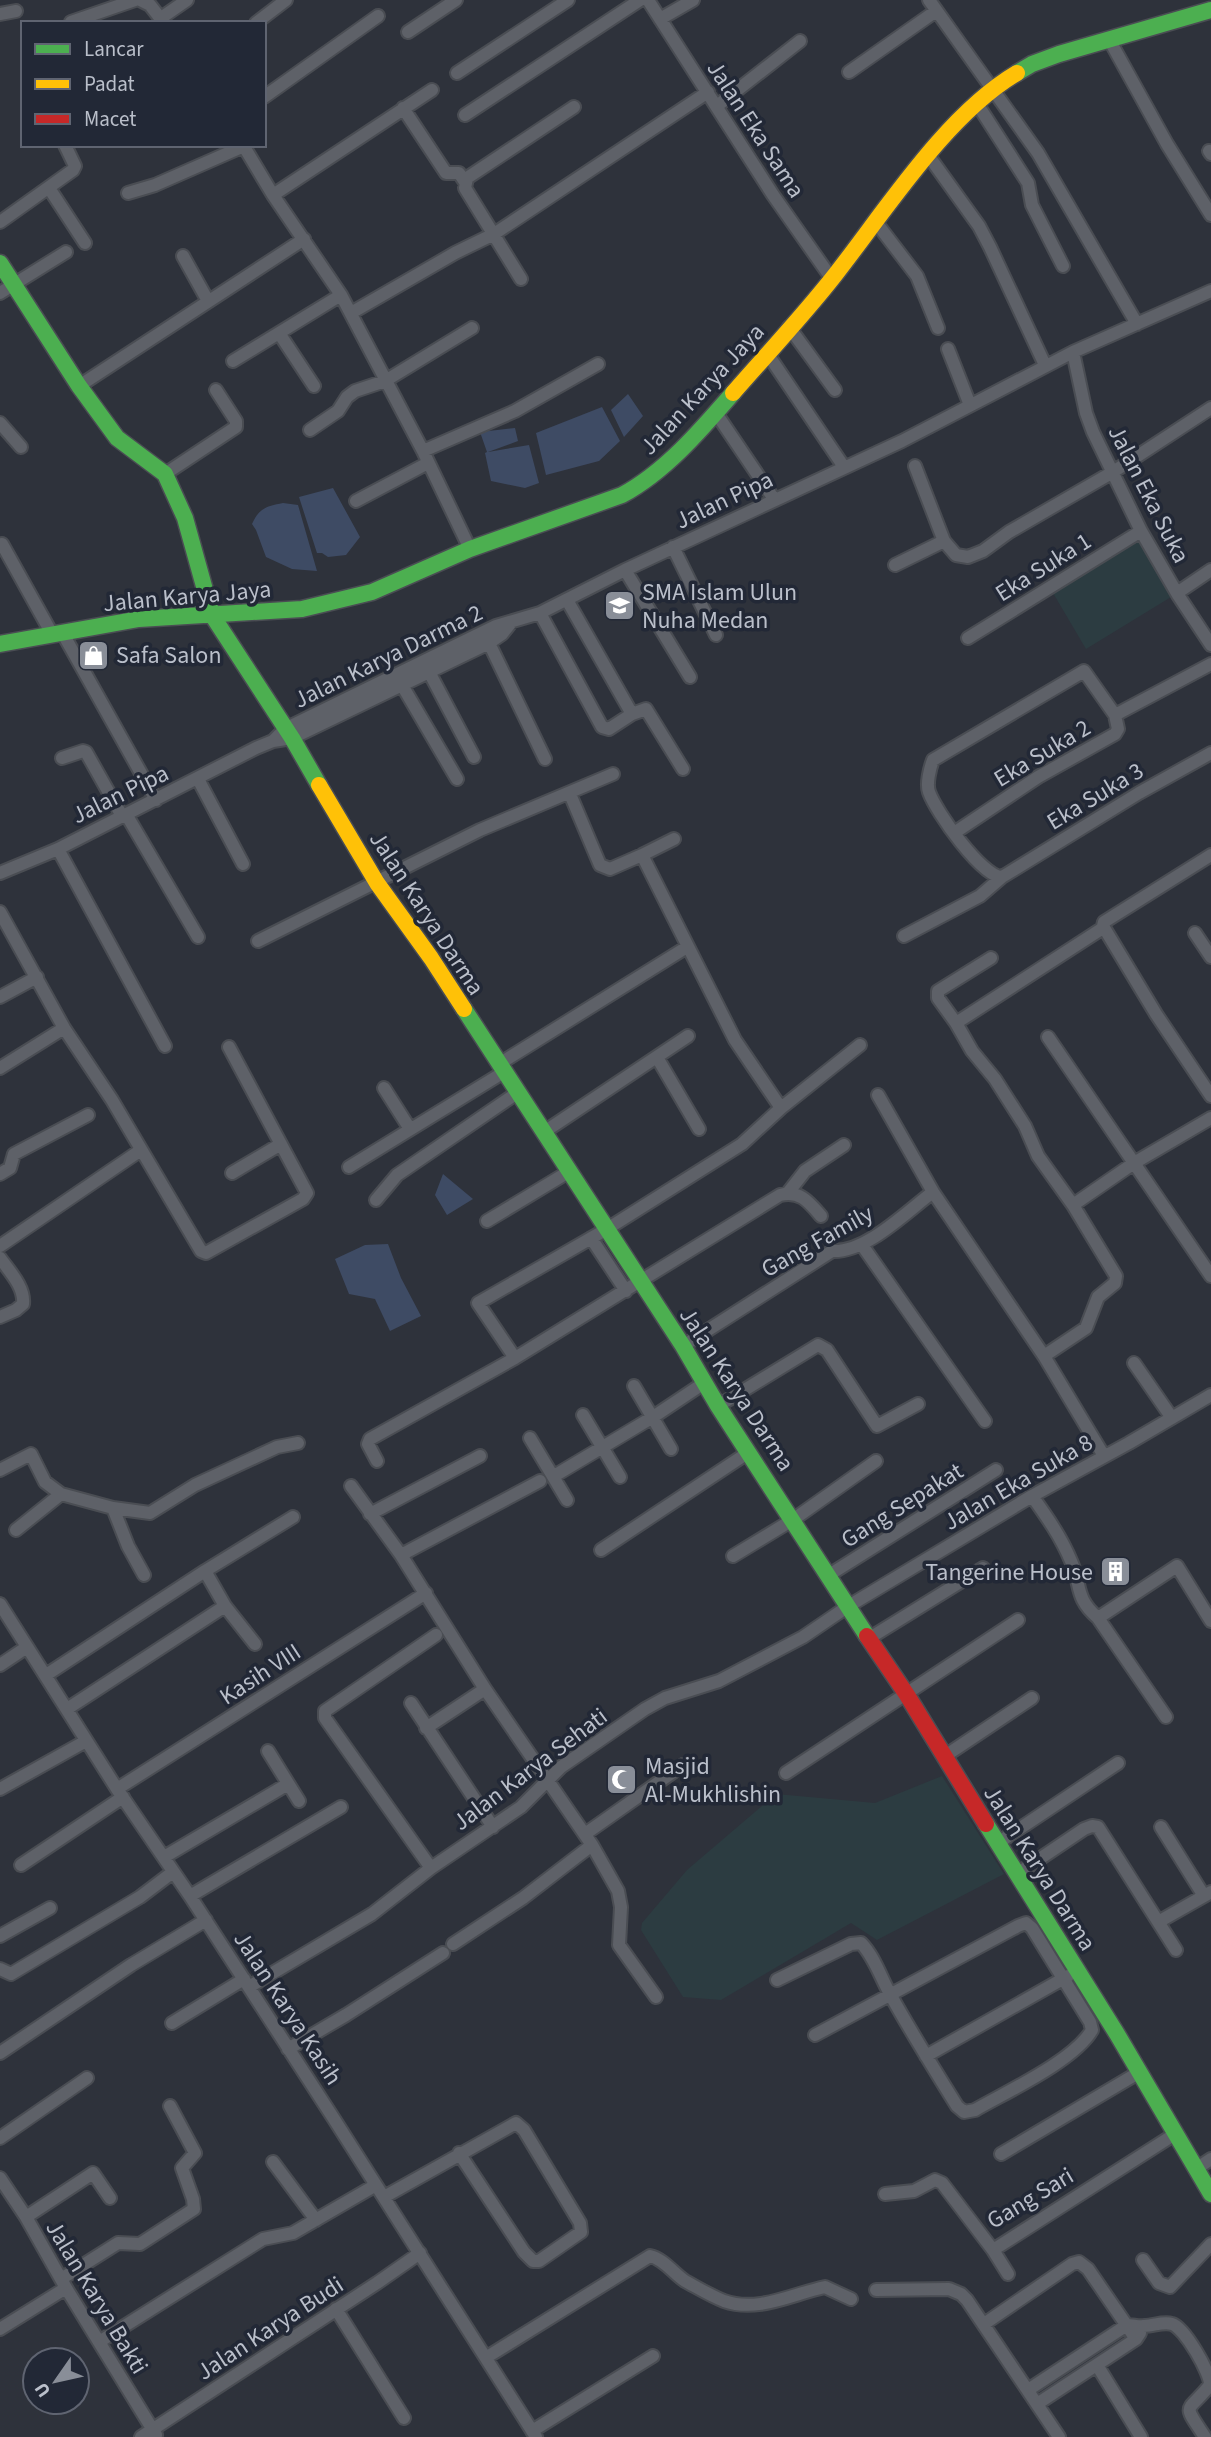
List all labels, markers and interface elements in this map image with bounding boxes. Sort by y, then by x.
legend [21,21,266,147]
text: Lancar [84,34,144,64]
street label: Jalan Eka Sama [698,54,813,205]
text: Padat [84,69,135,99]
text: Macet [84,104,136,134]
street label: Jalan Karya Jaya [632,316,773,463]
street label: Jalan Eka Suka [1099,419,1198,569]
street label: Jalan Pipa [670,463,779,538]
street label: Eka Suka 1 [988,524,1098,611]
street label: Jalan Karya Jaya [101,572,273,621]
place label: SMA Islam Ulun Nuha Medan [642,575,797,638]
school or university icon: SMA Islam Ulun Nuha Medan [602,589,636,623]
street label: Jalan Karya Darma 2 [288,596,489,717]
shop icon: Safa Salon [76,638,110,672]
place label: Safa Salon [116,638,222,673]
street label: Eka Suka 2 [987,711,1097,796]
street label: Eka Suka 3 [1040,754,1150,839]
street label: Jalan Pipa [66,756,175,833]
street label: Jalan Karya Darma [360,824,493,1002]
street label: Gang Family [755,1196,880,1287]
street label: Jalan Karya Darma [670,1300,803,1478]
street label: Jalan Eka Suka 8 [937,1425,1099,1539]
street label: Gang Sepakat [834,1454,970,1557]
place label: Tangerine House [925,1555,1093,1590]
building icon: Tangerine House [1099,1555,1133,1589]
street label: Kasih VIII [213,1635,308,1714]
street label: Jalan Karya Sehati [446,1699,615,1839]
place label: Masjid Al-Mukhlishin [645,1749,781,1812]
mosque icon: Masjid Al-Mukhlishin [605,1763,639,1797]
street label: Jalan Karya Darma [975,1779,1105,1958]
street label: Jalan Karya Kasih [225,1924,351,2092]
street label: Gang Sari [980,2159,1080,2238]
street label: Jalan Karya Bakti [37,2214,156,2381]
street label: Jalan Karya Budi [190,2268,351,2389]
north arrow [21,2346,91,2416]
text: U [28,2377,58,2402]

